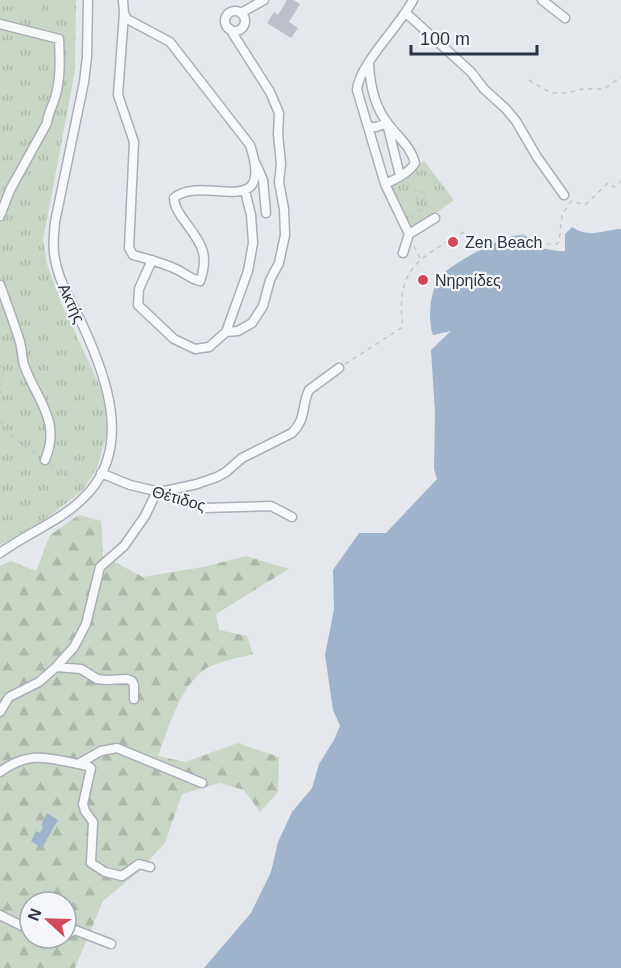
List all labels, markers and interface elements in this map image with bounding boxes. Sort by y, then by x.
scale bar [411,18,537,56]
text: 100 m [420,29,470,49]
place label: Zen Beach [465,234,542,251]
marker: Zen Beach [446,235,460,249]
place label: Νηρηίδες [435,272,501,289]
marker: Νηρηίδες [416,273,430,287]
street label: Ακτής [55,281,88,326]
street label: Θέτιδος [150,483,208,514]
north arrow [18,890,78,950]
text: N [25,906,45,923]

